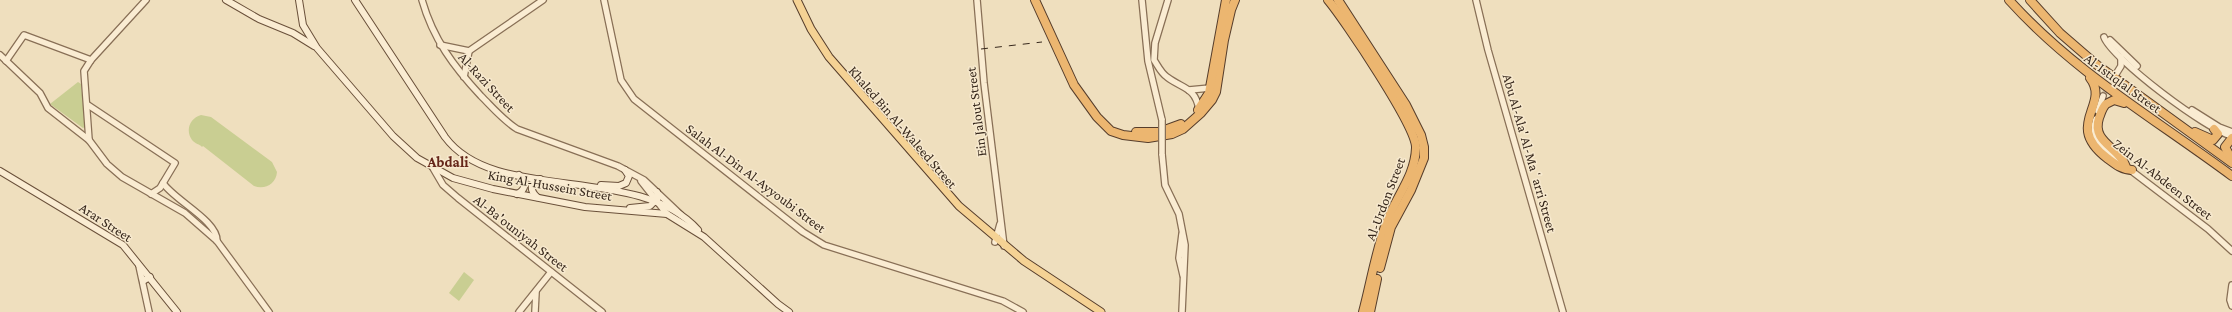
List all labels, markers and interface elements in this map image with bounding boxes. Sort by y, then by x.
street label: Al-Razi Street [455,49,519,115]
street label: Al-Istiqlal Street [2081,50,2165,116]
street label: Khaled Bin Al-Waleed Street [845,62,961,192]
street label: Ein Jalout Street [963,66,989,158]
street label: Abu Al-Ala' Al-Maʻarri Street [1500,72,1560,235]
street label: Salah Al-Din Al-Ayyoubi Street [683,120,829,236]
street label: Zein Al-Abdeen Street [2110,135,2216,223]
district label: Abdali [426,154,469,170]
street label: Al-Urdon Street [1362,155,1408,243]
street label: King Al-Hussein Street [487,166,614,204]
street label: Al-Ba'ouniyah Street [471,191,572,275]
street label: Arar Street [77,199,136,245]

